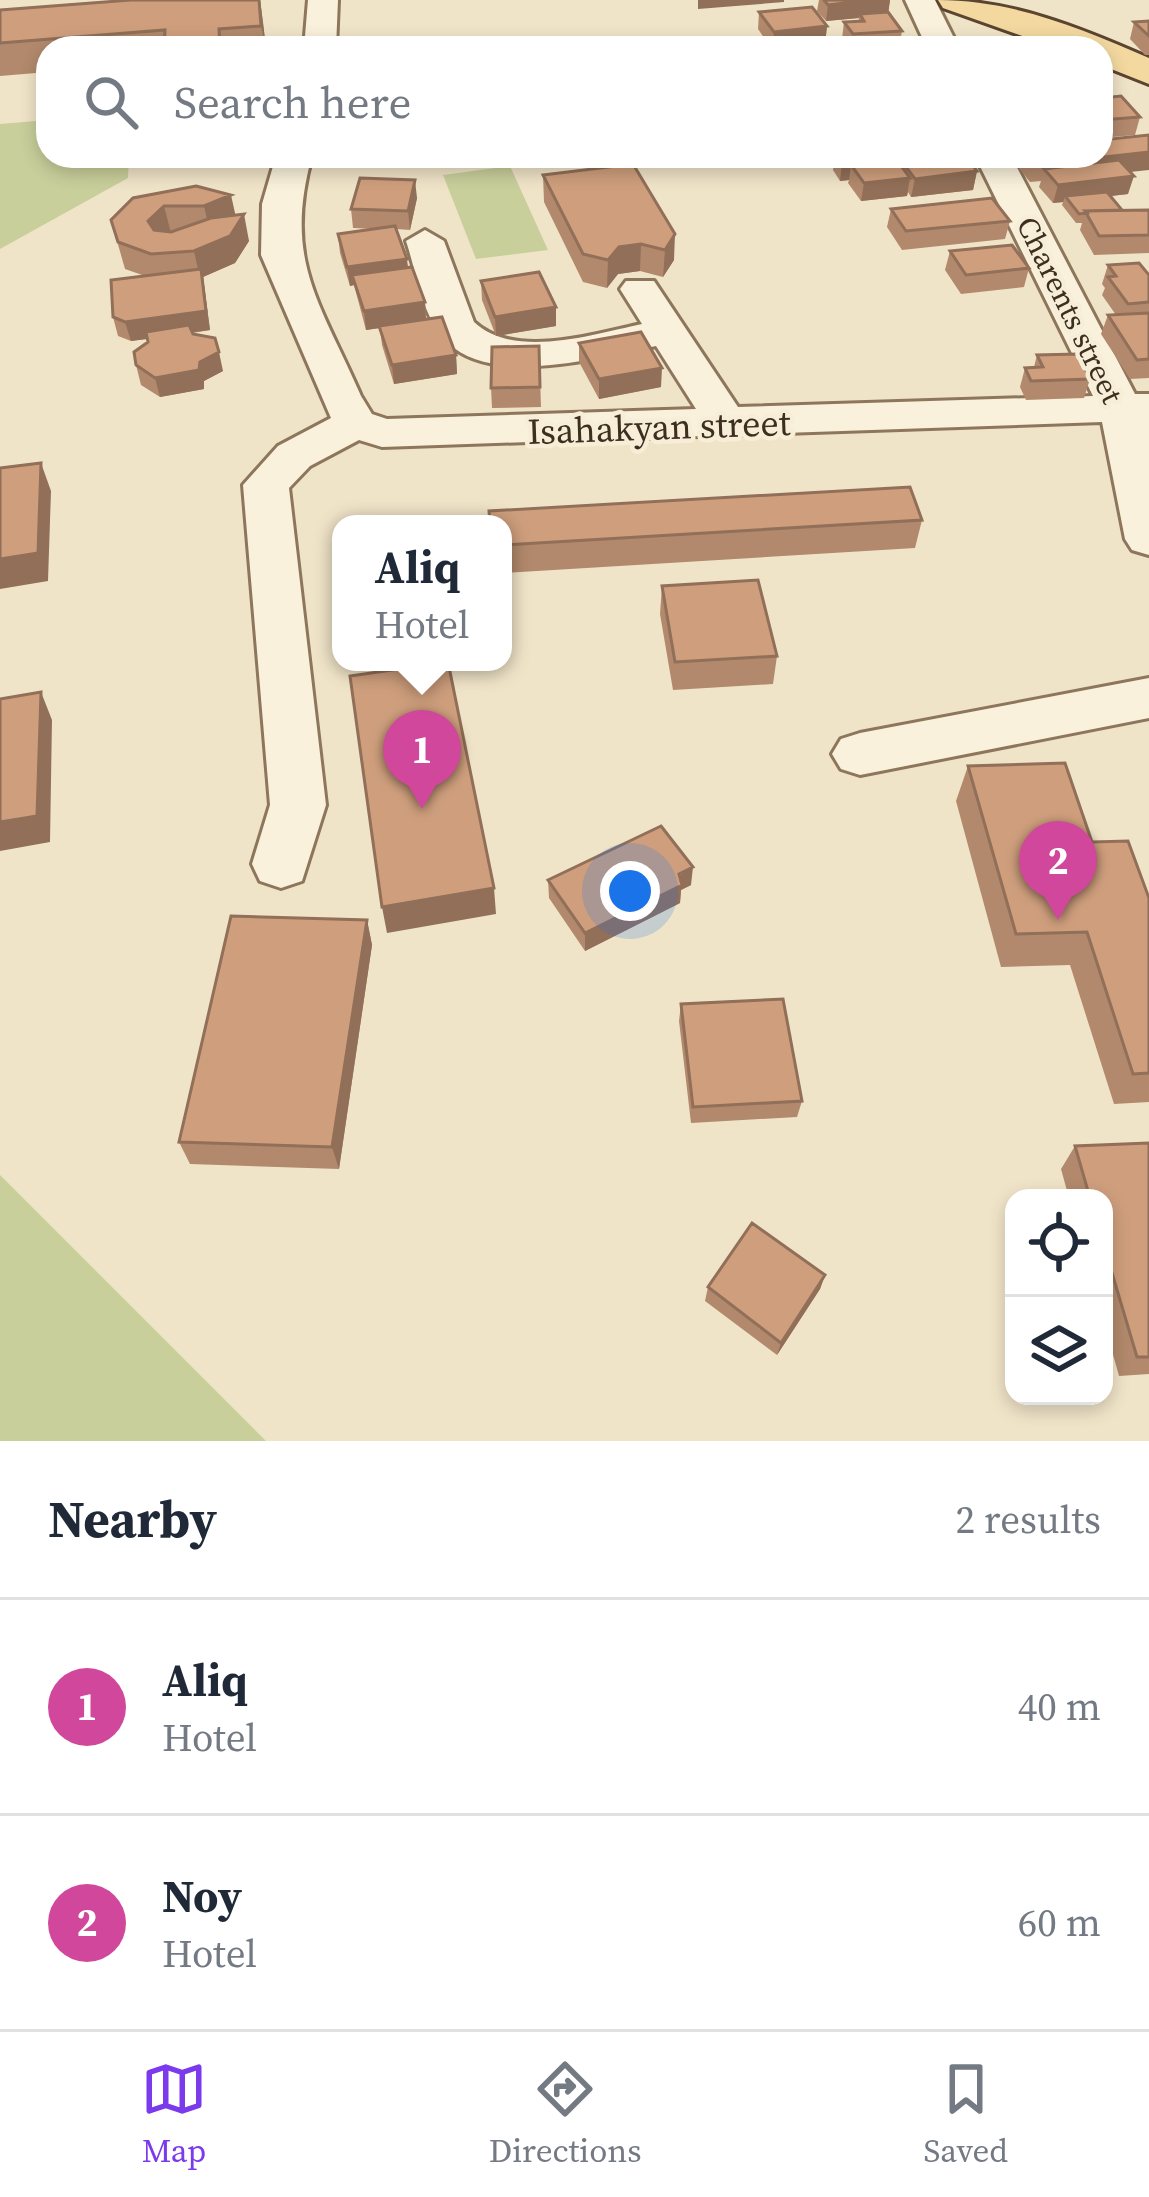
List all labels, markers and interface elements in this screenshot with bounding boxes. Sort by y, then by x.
search box [36,36,1113,168]
icon: search [78,69,144,135]
text: Search here [174,71,411,133]
street label: Charents street [1007,210,1133,410]
street label: Isahakyan street [527,398,792,456]
popup [332,515,512,671]
text: Aliq [375,536,460,598]
text: Hotel [375,598,469,651]
pin: 1 [383,710,461,809]
pin: 2 [1019,821,1097,920]
your location [600,861,660,921]
map controls [1005,1189,1113,1405]
button: locate [1005,1189,1113,1297]
button: layers [1005,1297,1113,1405]
text: Nearby [48,1484,217,1554]
text: 2 results [956,1493,1101,1546]
text: Aliq [162,1649,247,1711]
text: 1 [76,1680,98,1733]
text: 40 m [1018,1680,1101,1733]
text: Hotel [162,1711,257,1764]
text: Noy [162,1865,242,1927]
text: 2 [76,1896,98,1949]
text: 60 m [1018,1896,1101,1949]
text: Hotel [162,1927,257,1980]
tab: Map [141,2056,207,2173]
tab: Directions [489,2056,642,2173]
tab: Saved [923,2056,1008,2173]

